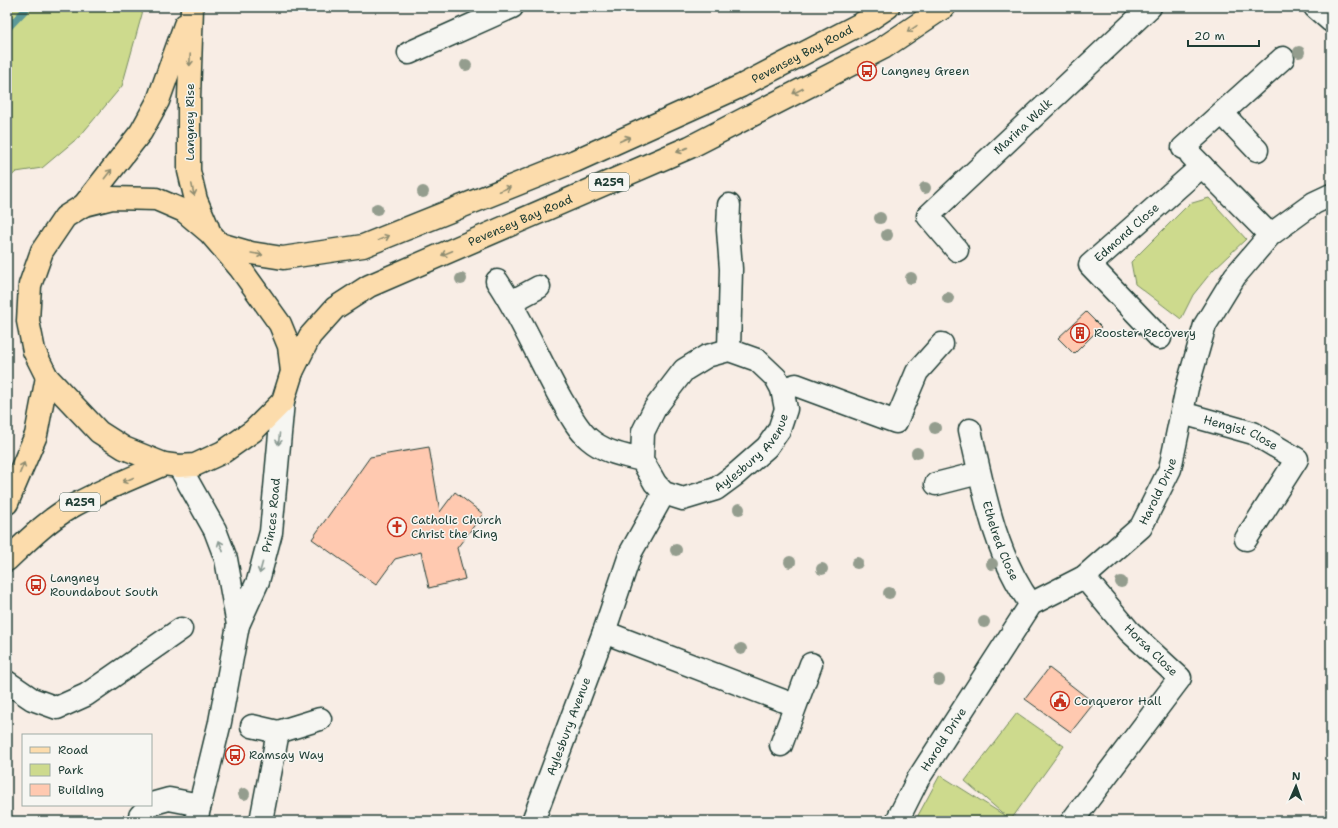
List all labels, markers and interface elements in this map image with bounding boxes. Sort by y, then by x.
street label: Pevensey Bay Road [749,21,856,87]
scale bar [1188,22,1259,48]
one-way arrow [907,25,918,33]
text: 20 m [1194,28,1225,44]
one-way arrow [187,53,194,66]
bus stop icon: Langney Green [856,60,878,82]
place label: Langney Green [881,63,969,79]
street label: Langney Rise [182,83,198,161]
one-way arrow [792,88,804,96]
street label: Marina Walk [990,95,1056,158]
one-way arrow [618,135,630,142]
one-way arrow [676,147,688,154]
one-way arrow [103,169,112,180]
road number: A259 [589,173,629,191]
one-way arrow [190,183,198,196]
one-way arrow [499,185,511,193]
street label: Pevensey Bay Road [466,191,575,250]
street label: Edmond Close [1091,199,1163,266]
one-way arrow [378,233,390,241]
one-way arrow [442,249,454,257]
one-way arrow [250,250,263,258]
building icon: Rooster Recovery [1069,322,1091,344]
place label: Rooster Recovery [1094,325,1196,341]
street label: Aylesbury Avenue [711,411,792,496]
street label: Hengist Close [1202,411,1281,454]
one-way arrow [275,432,283,445]
street label: Harold Drive [1135,456,1180,528]
one-way arrow [19,462,27,474]
one-way arrow [123,477,135,484]
street label: Princes Road [258,477,284,555]
road number: A259 [60,493,100,511]
street label: Ethelred Close [979,499,1023,583]
place label: Catholic Church Christ the King [411,512,502,542]
church icon: Catholic Church Christ the King [386,516,408,538]
one-way arrow [217,540,225,552]
one-way arrow [257,561,265,574]
place label: Langney Roundabout South [50,570,158,600]
bus stop icon: Langney Roundabout South [25,574,47,596]
street label: Horsa Close [1121,620,1181,680]
street label: Aylesbury Avenue [543,675,594,778]
public building icon: Conqueror Hall [1049,690,1071,712]
place label: Conqueror Hall [1074,693,1162,709]
street label: Harold Drive [917,704,970,774]
legend [22,734,152,806]
text: Road [58,742,89,758]
bus stop icon: Ramsay Way [224,744,246,766]
place label: Ramsay Way [249,747,324,763]
text: Park [58,762,84,778]
north arrow [1276,766,1316,806]
text: N [1292,769,1301,784]
text: Building [58,782,104,798]

